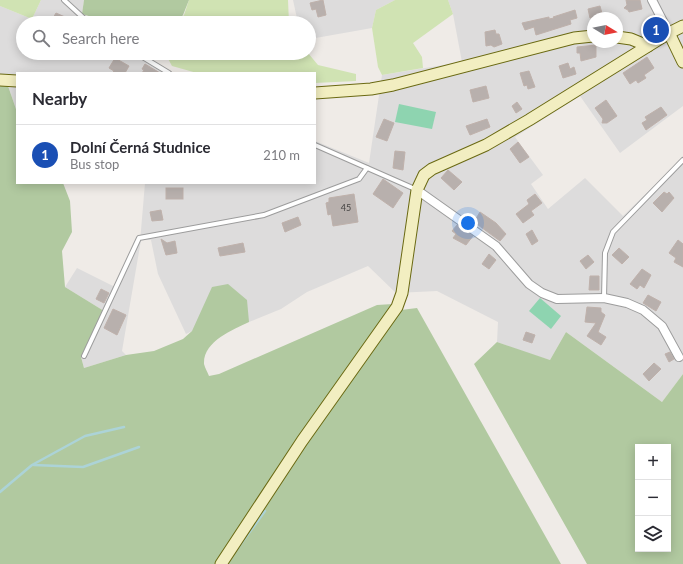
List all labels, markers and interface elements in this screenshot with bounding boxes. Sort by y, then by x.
north arrow [587,12,623,48]
pin: 1 [643,15,669,45]
search box [16,16,316,60]
icon: search [30,27,52,49]
text: Search here [62,29,139,47]
text: Nearby [32,88,87,109]
text: Dolní Černá Studnice [70,138,210,156]
text: 1 [41,147,49,163]
text: 210 m [263,147,300,163]
text: Bus stop [70,156,119,172]
house number: 45 [341,202,351,213]
your location [458,213,478,233]
map controls [635,444,671,552]
button: + [635,444,671,480]
button: − [635,480,671,516]
button: layers [635,516,671,552]

